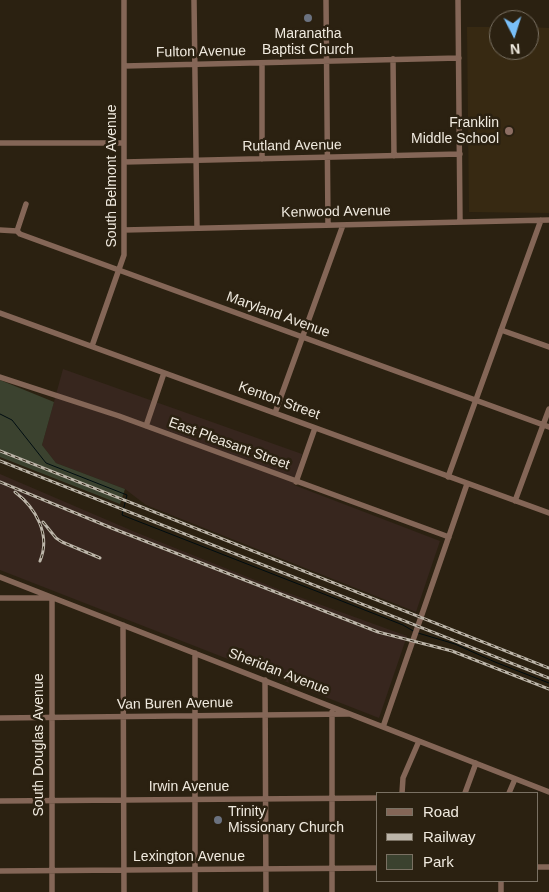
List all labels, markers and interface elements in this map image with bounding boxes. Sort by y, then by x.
north arrow [489,10,539,60]
marker: Maranatha Baptist Church [302,12,314,24]
place label: Maranatha Baptist Church [262,26,354,58]
text: N [509,41,521,57]
street label: Fulton Avenue [156,43,246,61]
street label: South Belmont Avenue [104,105,120,247]
place label: Franklin Middle School [411,115,499,148]
marker: Franklin Middle School [503,125,515,137]
street label: Rutland Avenue [242,137,342,155]
street label: Kenwood Avenue [281,203,391,221]
street label: Maryland Avenue [224,289,332,341]
street label: Kenton Street [236,378,322,424]
street label: East Pleasant Street [166,414,292,474]
street label: Sheridan Avenue [226,645,332,699]
street label: South Douglas Avenue [31,674,47,816]
street label: Van Buren Avenue [117,695,233,713]
street label: Irwin Avenue [149,779,229,795]
legend [376,792,539,882]
text: Road [423,803,459,820]
place label: Trinity Missionary Church [228,804,344,836]
marker: Trinity Missionary Church [212,814,224,826]
text: Railway [423,828,476,845]
street label: Lexington Avenue [133,849,245,865]
text: Park [423,853,454,870]

